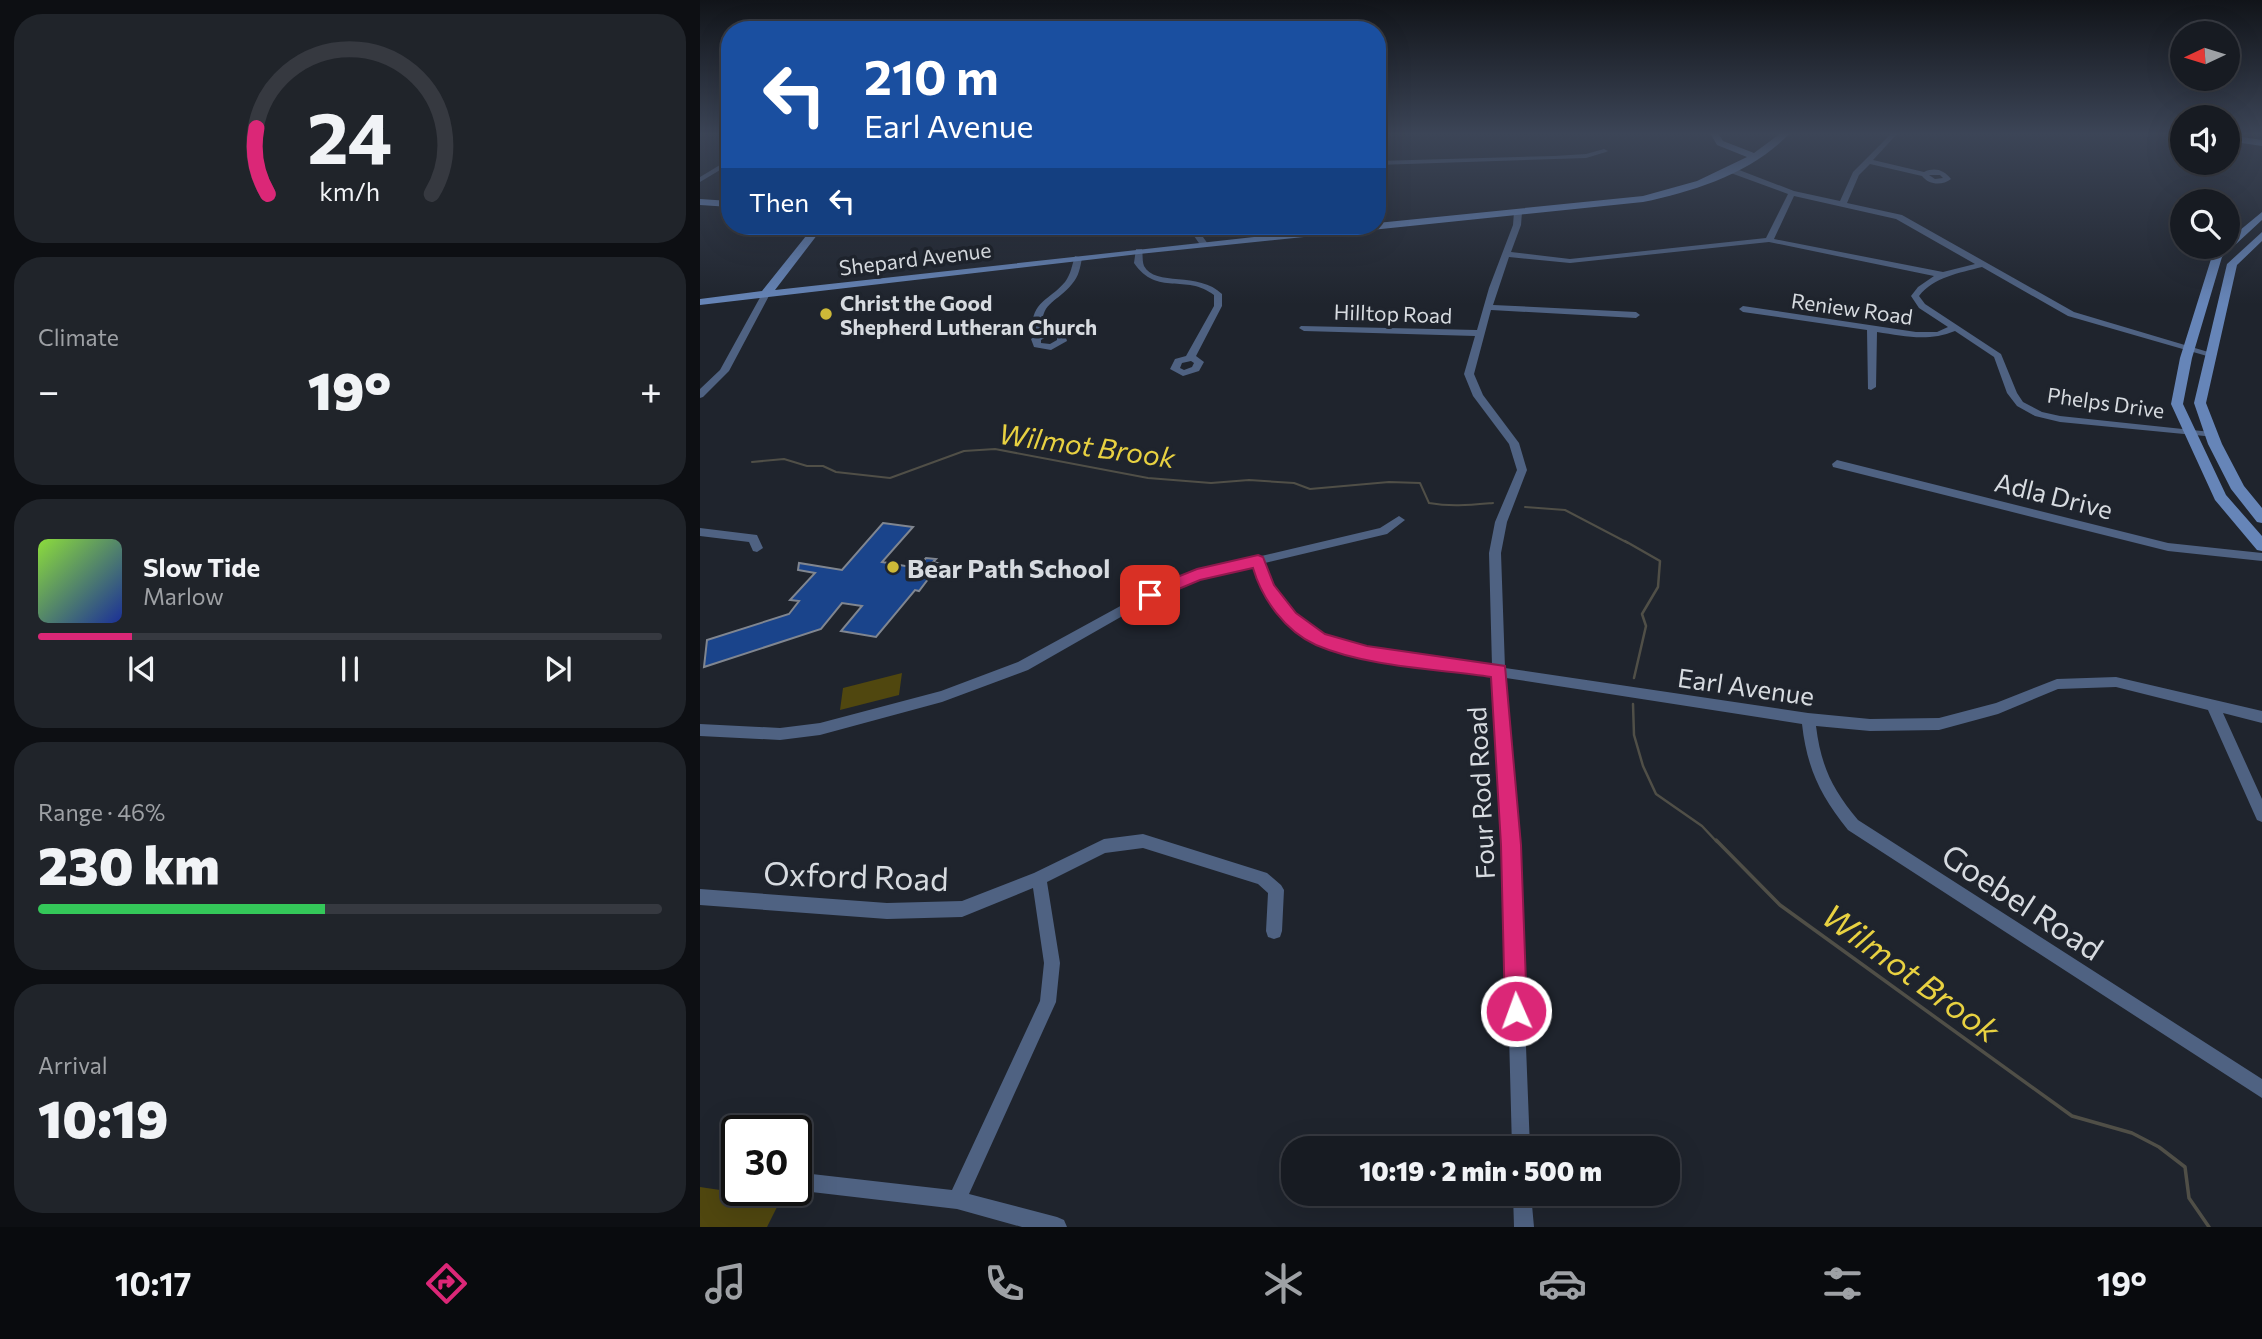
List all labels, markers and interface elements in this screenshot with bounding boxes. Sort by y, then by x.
north arrow [2170,21,2240,91]
map controls [2170,21,2240,259]
text: 210 m [864,45,999,105]
icon: left [749,49,840,140]
text: 24 [307,91,393,180]
text: Earl Avenue [864,105,1033,145]
button: sound [2170,105,2240,175]
text: km/h [320,176,380,206]
icon: left [823,182,861,220]
text: Then [749,186,809,217]
button: search [2170,189,2240,259]
street label: Shepard Avenue [838,236,992,280]
street label: Reniew Road [1790,287,1914,329]
place label: Christ the Good Shepherd Lutheran Church [840,290,1097,339]
street label: Hilltop Road [1333,298,1453,328]
marker: Christ the Good Shepherd Lutheran Church [818,306,834,322]
text: Climate [38,323,119,351]
text: 19° [308,357,391,421]
text: − [38,366,60,413]
text: + [640,366,662,413]
street label: Phelps Drive [2046,381,2166,423]
water label: Wilmot Brook [997,416,1178,474]
street label: Adla Drive [1992,465,2116,525]
text: Slow Tide [143,551,260,582]
place label: Bear Path School [907,552,1110,583]
marker: Bear Path School [885,559,901,575]
pin [1120,565,1180,625]
icon: arrive [1131,576,1169,614]
text: Marlow [143,582,224,610]
icon: previous [123,650,161,688]
icon: pause [331,650,369,688]
icon: next [539,650,577,688]
street label: Earl Avenue [1676,661,1816,711]
street label: Four Rod Road [1460,706,1500,880]
text: Range · 46% [38,798,165,826]
text: 230 km [38,832,220,896]
street label: Goebel Road [1935,834,2111,968]
street label: Oxford Road [763,852,949,898]
water label: Wilmot Brook [1815,894,2010,1051]
position arrow [1479,974,1553,1048]
text: Arrival [38,1051,108,1079]
text: 10:19 [38,1085,168,1149]
speed limit sign: 30 [721,1115,812,1206]
text: 10:19 · 2 min · 500 m [1359,1155,1602,1186]
icon: directions [422,1259,471,1308]
icon: music [701,1259,750,1308]
icon: phone [980,1259,1029,1308]
icon: climate [1259,1259,1308,1308]
icon: car [1538,1259,1587,1308]
icon: filters [1818,1259,1867,1308]
text: 10:17 [115,1263,191,1303]
text: 19° [2097,1263,2147,1303]

